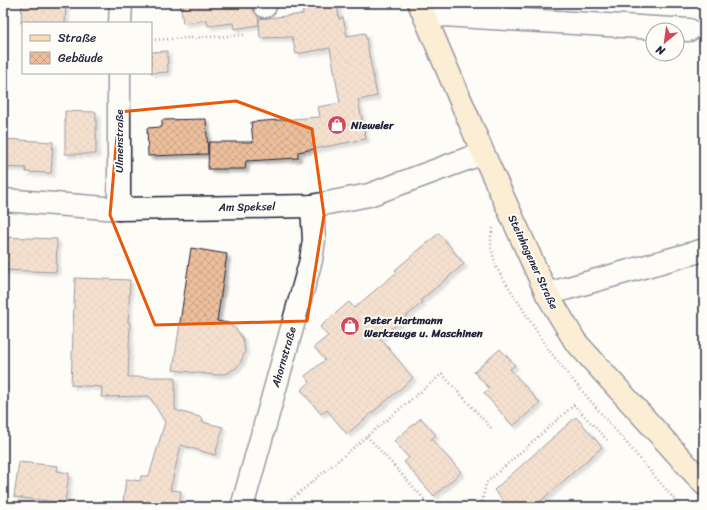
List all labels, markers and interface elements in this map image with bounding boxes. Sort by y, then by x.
legend [22,22,152,74]
north arrow [645,22,685,62]
text: Straße [58,27,96,49]
text: N [652,40,669,61]
text: Gebäude [58,47,103,69]
street label: Ulmenstraße [110,109,129,173]
shop icon: Nieweler [326,114,348,136]
place label: Nieweler [350,116,395,135]
street label: Am Speksel [218,197,276,217]
street label: Steinhagener Straße [503,211,563,313]
place label: Peter Hartmann Werkzeuge u. Maschinen [364,311,483,343]
shop icon: Peter Hartmann Werkzeuge u. Maschinen [339,315,361,337]
street label: Ahornstraße [266,324,302,390]

